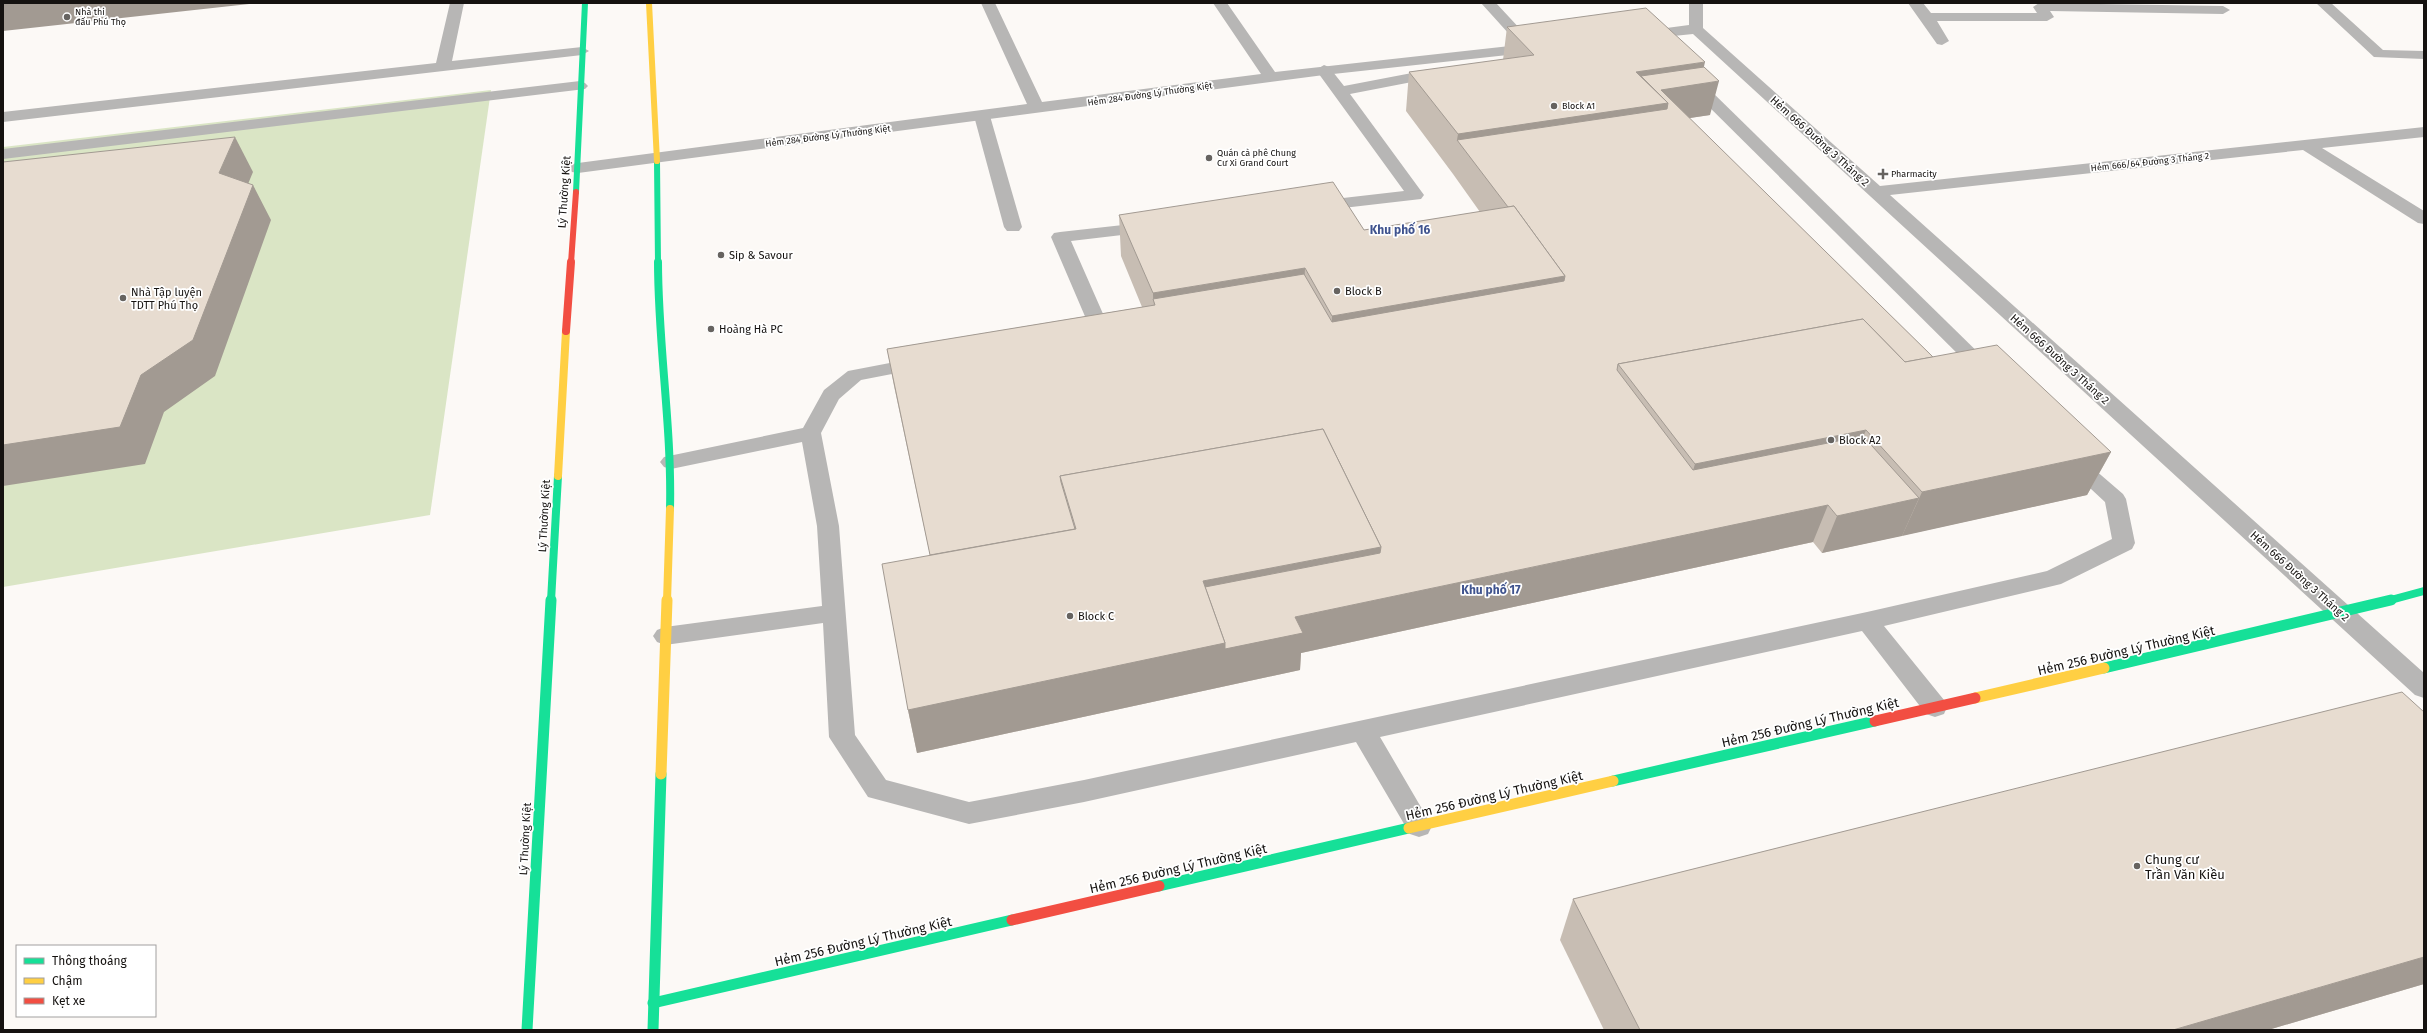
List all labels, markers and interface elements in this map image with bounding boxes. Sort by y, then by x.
place label: Nhà thi đấu Phú Thọ [75,7,126,27]
marker: Nhà thi đấu Phú Thọ [62,12,72,22]
street label: Hẻm 284 Đường Lý Thường Kiệt [1087,80,1214,108]
street label: Hẻm 666 Đường 3 Tháng 2 [1768,94,1872,189]
marker: Block A1 [1549,101,1559,111]
place label: Block A1 [1562,101,1595,111]
street label: Hẻm 284 Đường Lý Thường Kiệt [765,123,892,149]
place label: Quán cà phê Chung Cư Xi Grand Court [1217,148,1296,168]
street label: Hẻm 666/64 Đường 3 Tháng 2 [2090,151,2210,173]
marker: Quán cà phê Chung Cư Xi Grand Court [1204,153,1214,163]
street label: Lý Thường Kiệt [555,155,574,229]
marker: Pharmacity [1878,169,1888,179]
place label: Pharmacity [1891,169,1937,179]
district label: Khu phố 16 [1370,221,1430,237]
place label: Sip & Savour [729,249,793,262]
marker: Sip & Savour [716,250,726,260]
place label: Block B [1345,285,1382,298]
place label: Nhà Tập luyện TDTT Phú Thọ [131,286,202,312]
marker: Block B [1332,286,1342,296]
marker: Nhà Tập luyện TDTT Phú Thọ [118,293,128,303]
street label: Hẻm 666 Đường 3 Tháng 2 [2008,312,2112,407]
place label: Hoàng Hà PC [719,323,783,336]
marker: Hoàng Hà PC [706,324,716,334]
place label: Block A2 [1839,434,1881,447]
marker: Block A2 [1826,435,1836,445]
street label: Lý Thường Kiệt [536,479,553,553]
street label: Hẻm 666 Đường 3 Tháng 2 [2248,529,2352,624]
district label: Khu phố 17 [1461,581,1521,597]
place label: Block C [1078,610,1114,623]
marker: Block C [1065,611,1075,621]
street label: Hẻm 256 Đường Lý Thường Kiệt [2036,623,2216,678]
street label: Hẻm 256 Đường Lý Thường Kiệt [1720,695,1900,750]
street label: Hẻm 256 Đường Lý Thường Kiệt [1404,768,1584,823]
street label: Lý Thường Kiệt [517,802,534,876]
street label: Hẻm 256 Đường Lý Thường Kiệt [1088,841,1268,896]
place label: Chung cư Trần Văn Kiều [2145,852,2225,882]
marker: Chung cư Trần Văn Kiều [2132,861,2142,871]
street label: Hẻm 256 Đường Lý Thường Kiệt [773,914,953,969]
legend [16,945,156,1017]
text: Thông thoáng [52,954,128,968]
text: Chậm [52,974,82,988]
text: Kẹt xe [52,994,85,1008]

